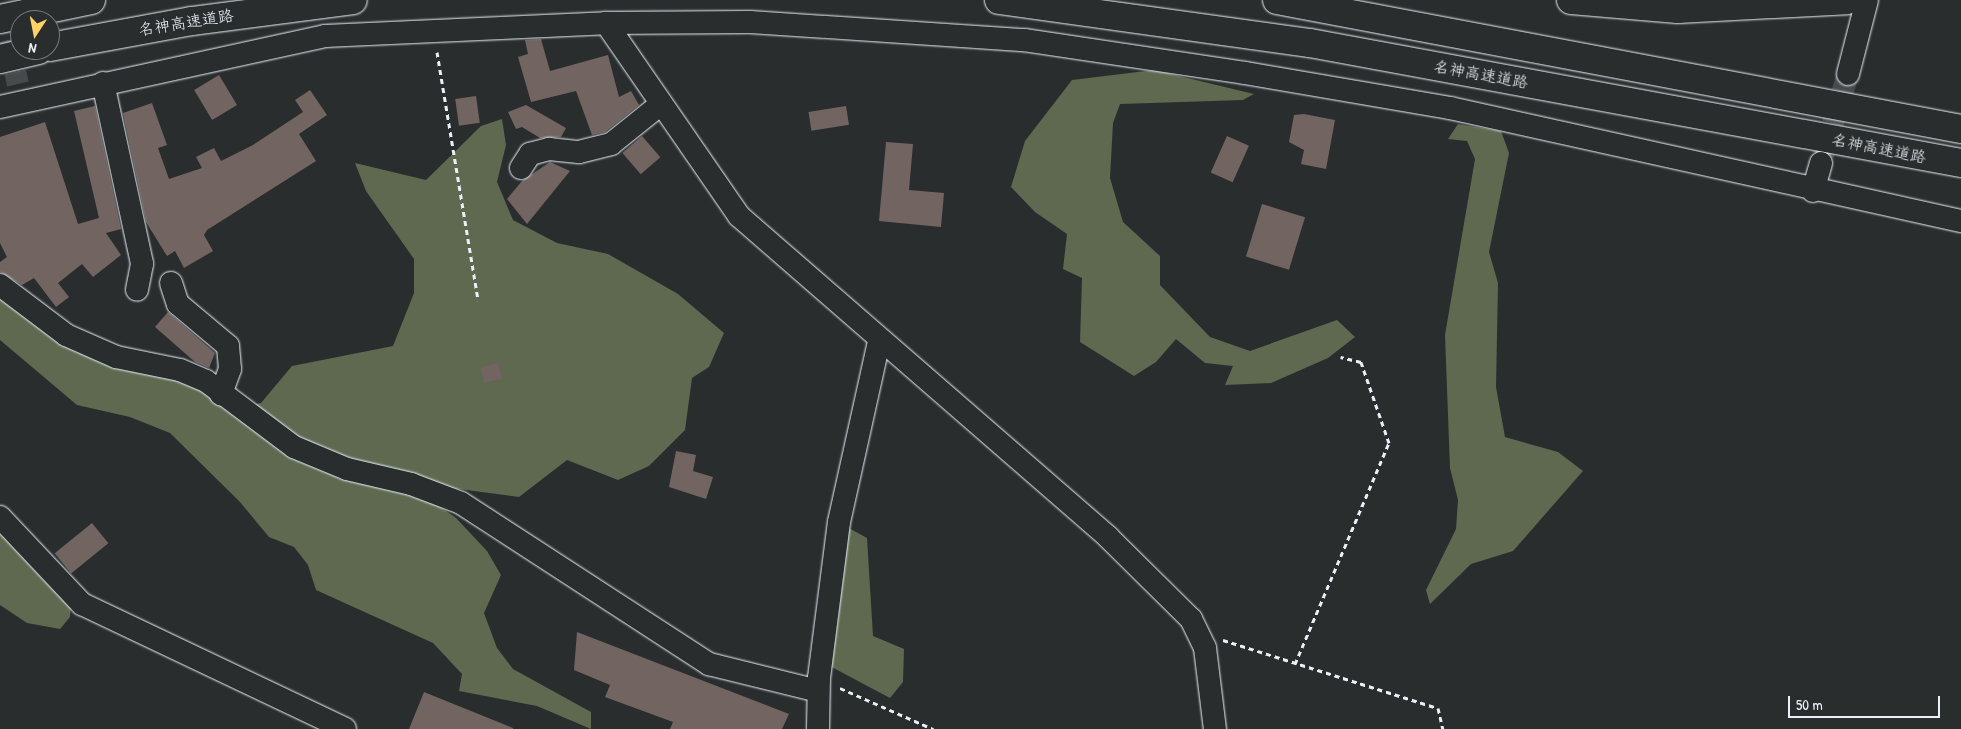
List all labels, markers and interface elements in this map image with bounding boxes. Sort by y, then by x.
street label: 名神高速道路 [137,5,235,39]
north arrow [10,10,60,60]
text: N [27,39,38,59]
street label: 名神高速道路 [1432,56,1530,92]
street label: 名神高速道路 [1830,129,1928,167]
scale bar [1791,686,1944,718]
text: 50 m [1796,694,1823,715]

